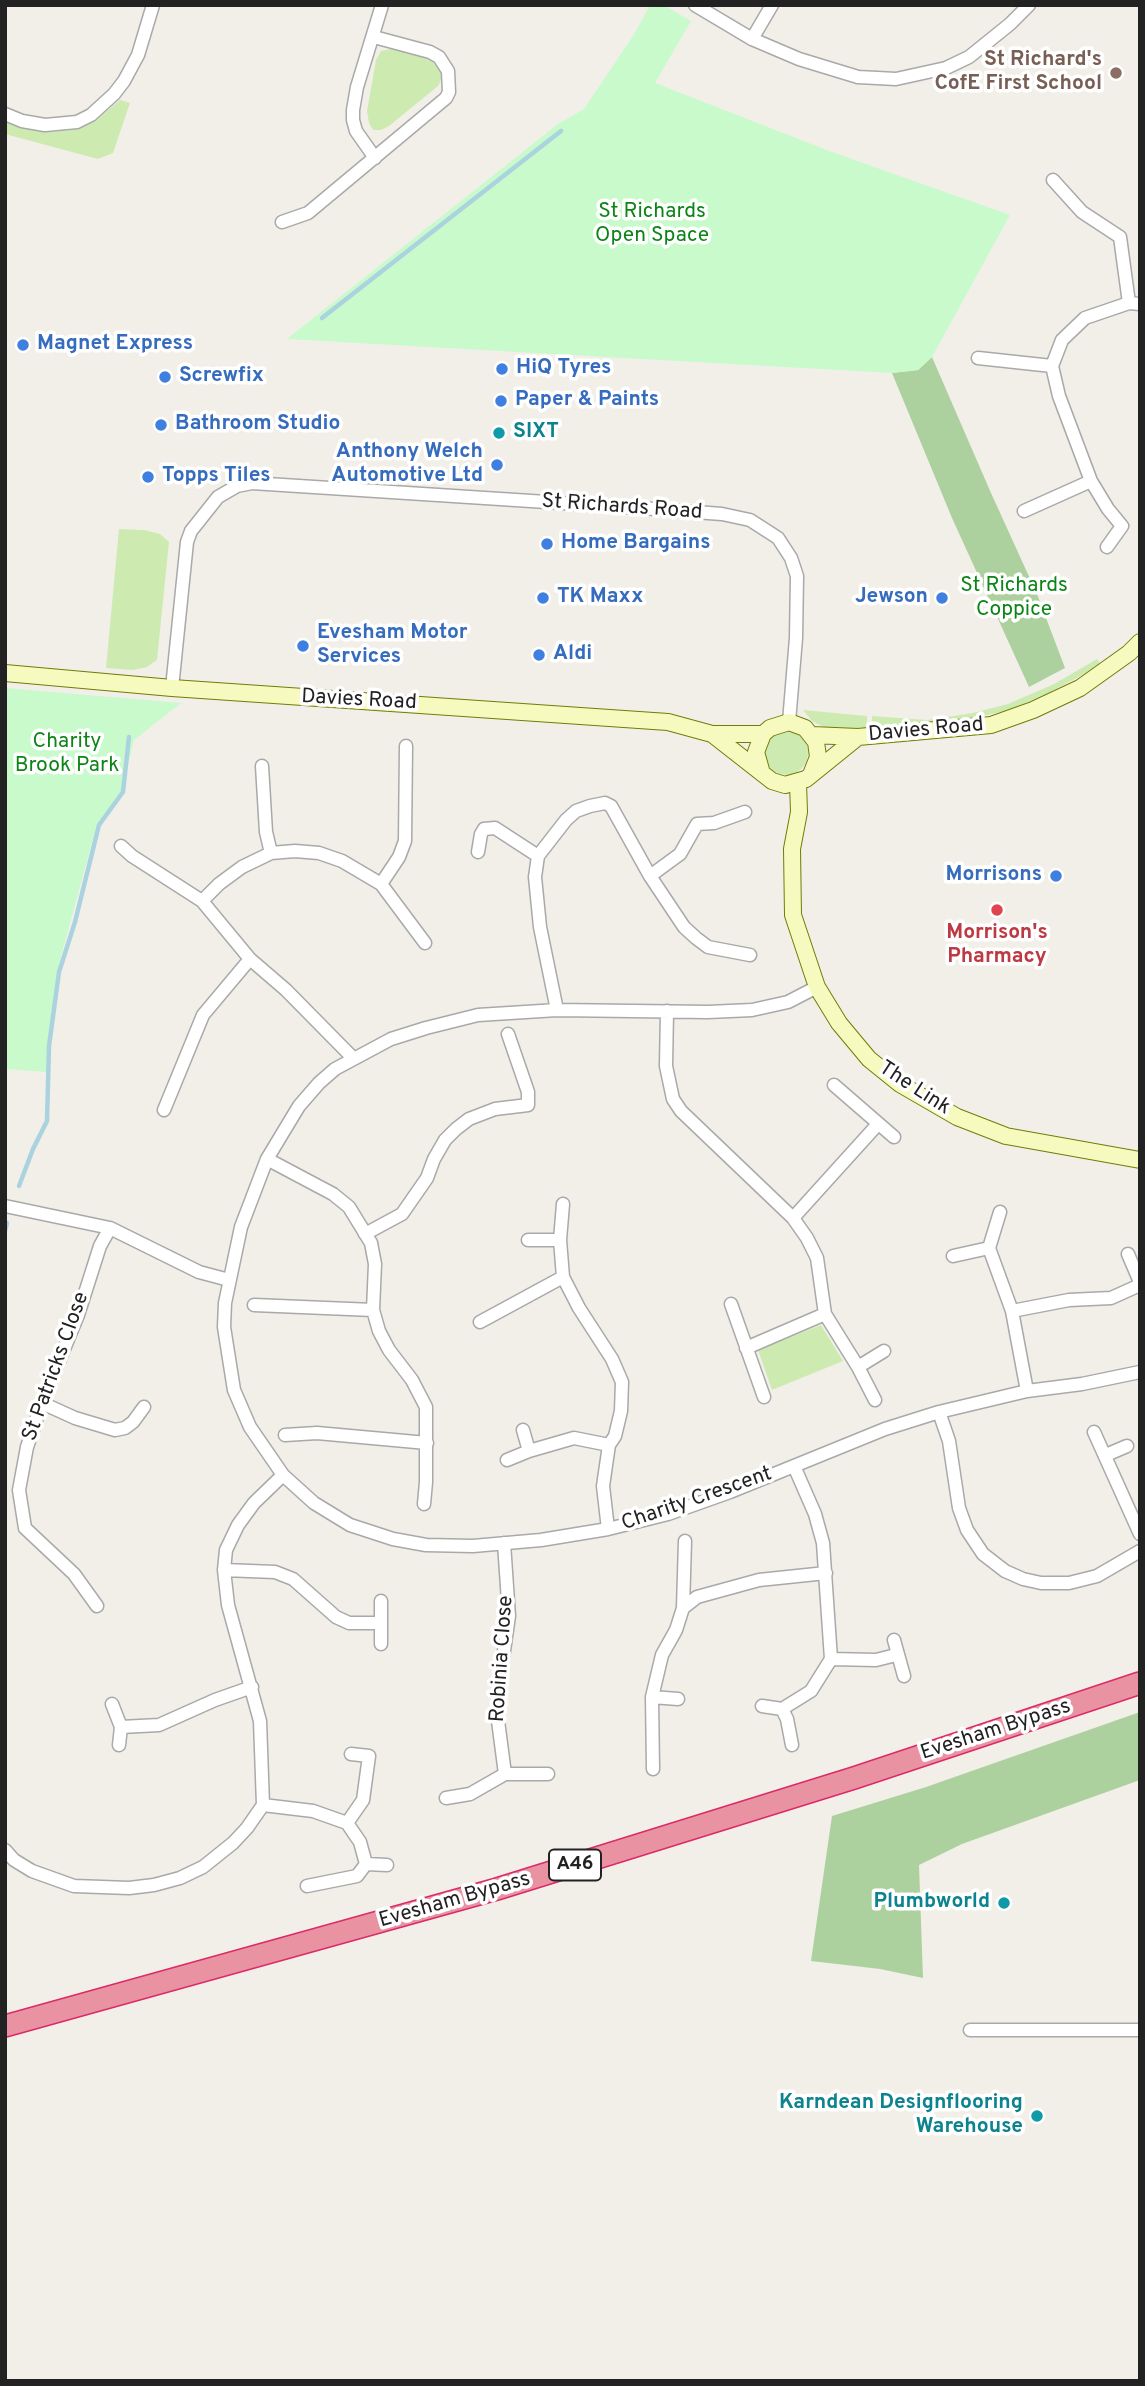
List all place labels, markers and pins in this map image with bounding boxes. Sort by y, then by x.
place label: St Richard's CofE First School [934,48,1102,98]
marker: St Richard's CofE First School [1108,65,1124,81]
place label: Magnet Express [37,332,193,358]
marker: Magnet Express [15,337,31,353]
place label: HiQ Tyres [516,356,611,382]
marker: HiQ Tyres [494,361,510,377]
place label: Screwfix [179,364,264,390]
marker: Screwfix [157,369,173,385]
place label: Paper & Paints [515,388,659,414]
marker: Paper & Paints [493,393,509,409]
place label: Bathroom Studio [175,412,340,438]
marker: Bathroom Studio [153,417,169,433]
place label: SIXT [513,420,559,446]
marker: SIXT [491,425,507,441]
place label: Anthony Welch Automotive Ltd [331,440,483,490]
marker: Anthony Welch Automotive Ltd [489,457,505,473]
place label: Topps Tiles [162,464,271,490]
marker: Topps Tiles [140,469,156,485]
place label: Home Bargains [561,531,711,557]
marker: Home Bargains [539,536,555,552]
place label: TK Maxx [557,585,643,611]
place label: Jewson [855,585,928,611]
marker: TK Maxx [535,590,551,606]
marker: Jewson [934,590,950,606]
place label: Evesham Motor Services [317,621,467,671]
marker: Evesham Motor Services [295,638,311,654]
place label: Aldi [553,642,592,668]
marker: Aldi [531,647,547,663]
place label: Morrisons [946,863,1042,889]
marker: Morrisons [1048,868,1064,884]
marker: Morrison's Pharmacy [989,902,1005,918]
place label: Morrison's Pharmacy [946,921,1048,971]
place label: Plumbworld [874,1890,990,1916]
marker: Plumbworld [996,1895,1012,1911]
place label: Karndean Designflooring Warehouse [779,2091,1023,2141]
marker: Karndean Designflooring Warehouse [1029,2108,1045,2124]

